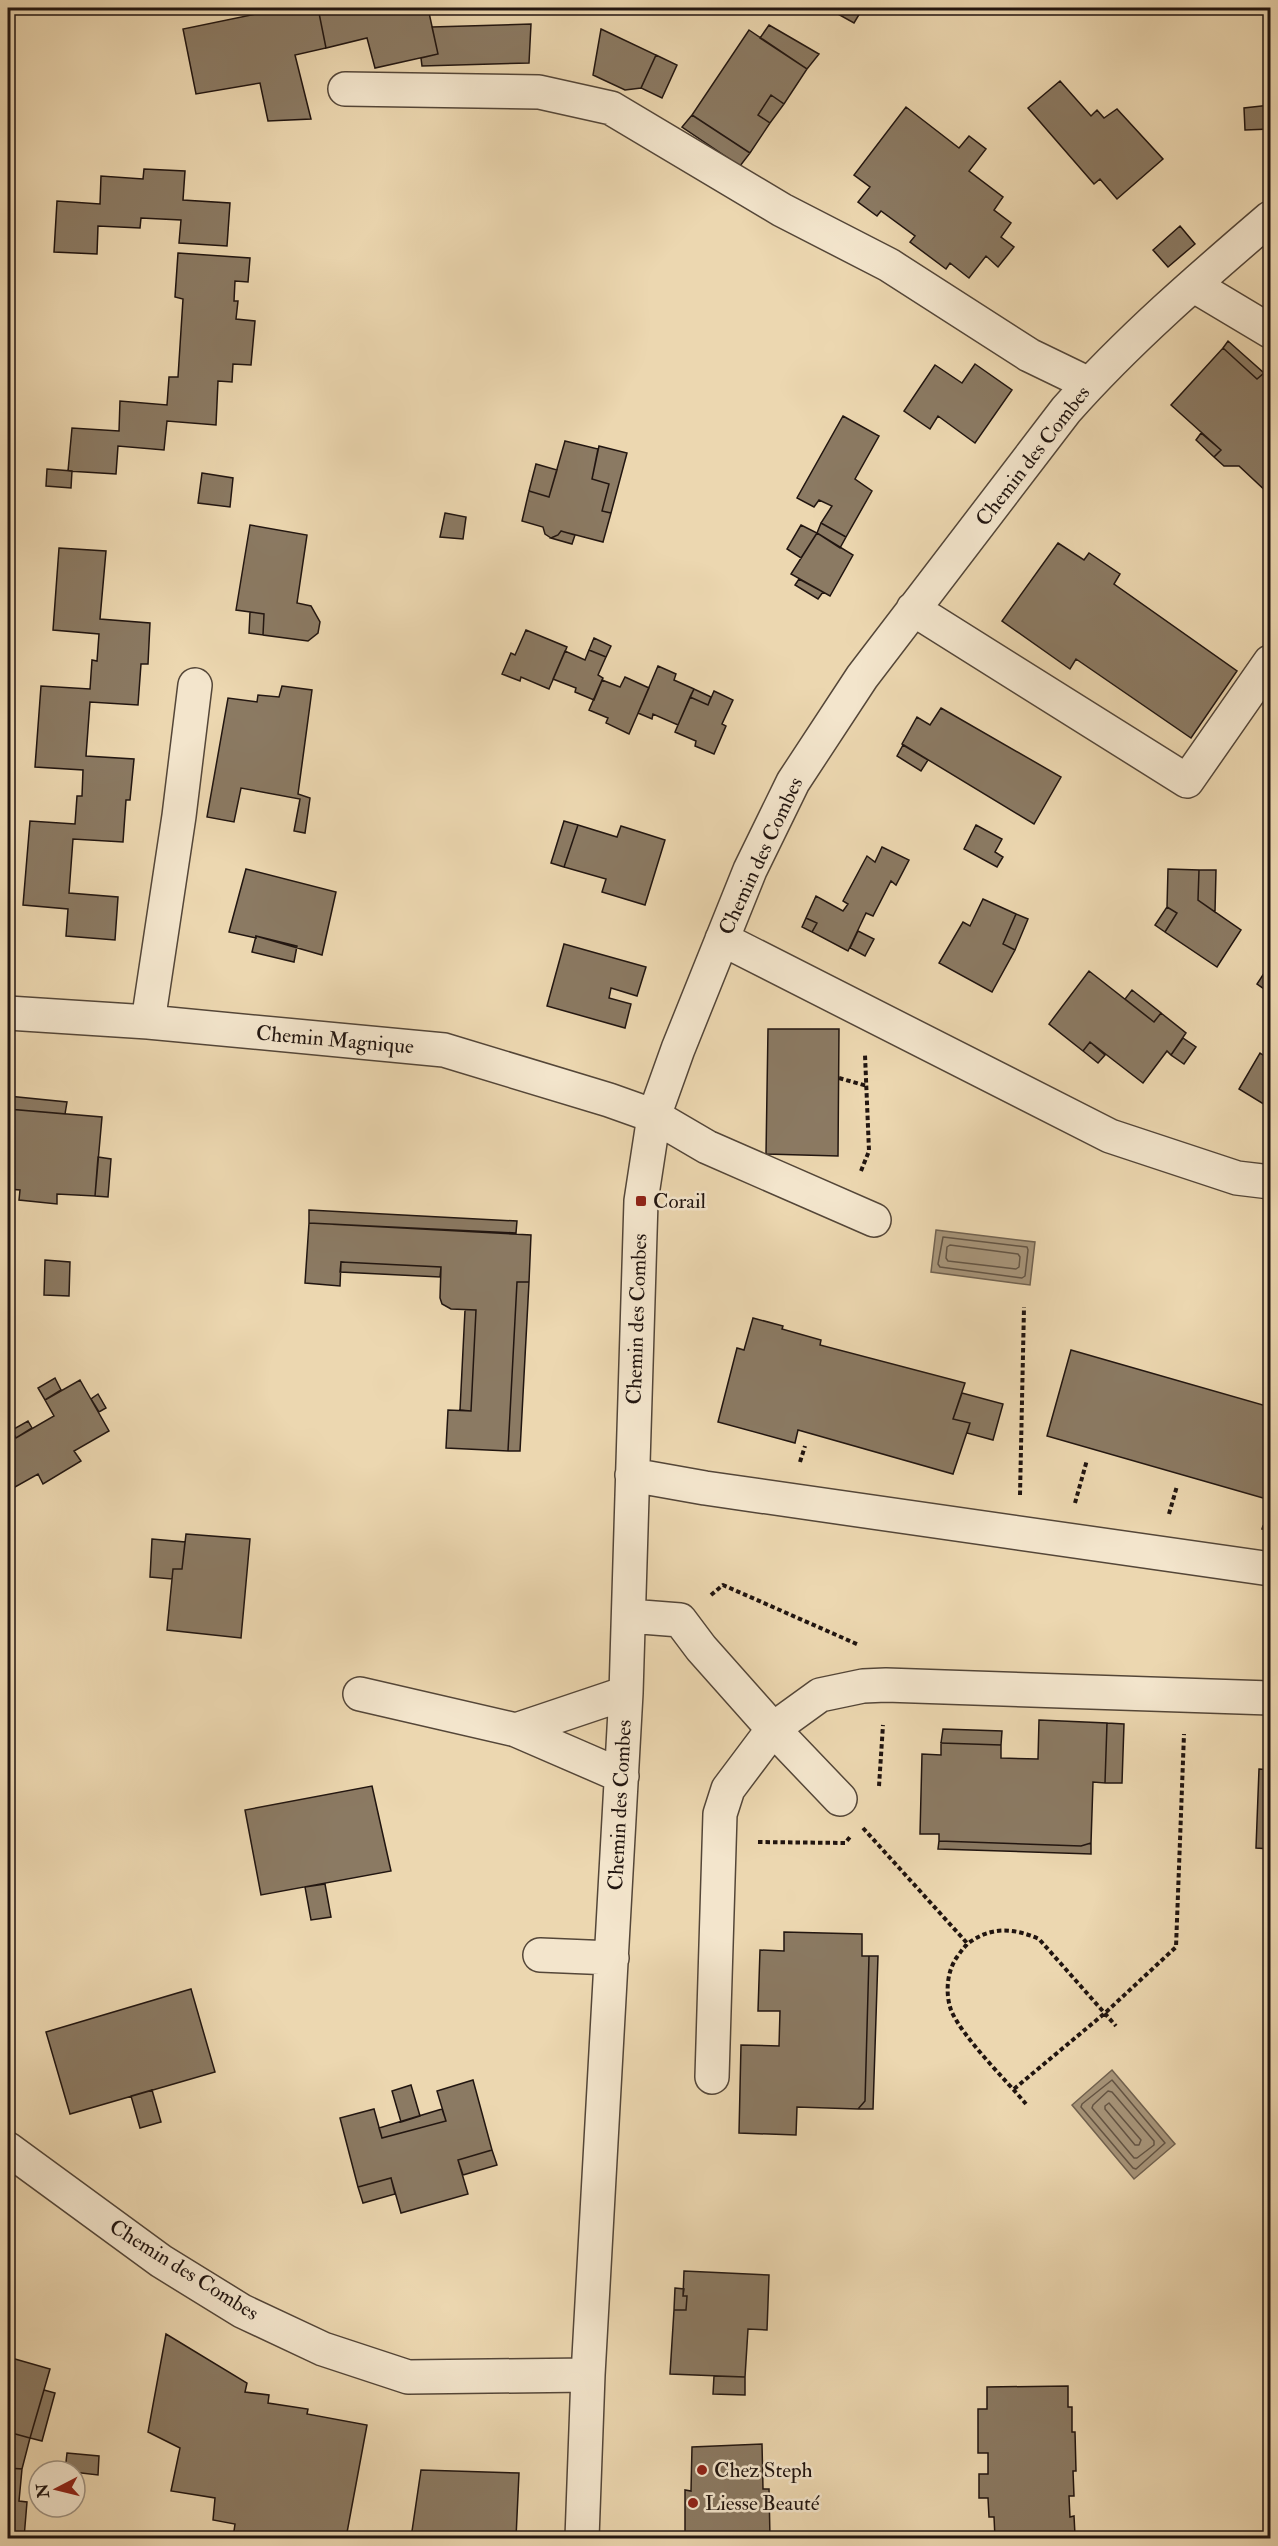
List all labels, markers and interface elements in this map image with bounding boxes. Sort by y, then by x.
street label: Chemin des Combes [970,380,1096,532]
street label: Chemin des Combes [713,773,809,939]
street label: Chemin Magnique [255,1020,415,1060]
place label: Corail [653,1188,707,1215]
marker: Corail [634,1194,648,1208]
street label: Chemin des Combes [621,1233,653,1405]
street label: Chemin des Combes [602,1719,638,1891]
street label: Chemin des Combes [104,2213,264,2327]
place label: Chez Steph [714,2457,813,2484]
north arrow [27,2459,87,2519]
marker: Chez Steph [695,2463,709,2477]
text: N [32,2482,54,2500]
place label: Liesse Beauté [705,2490,820,2517]
marker: Liesse Beauté [686,2496,700,2510]

